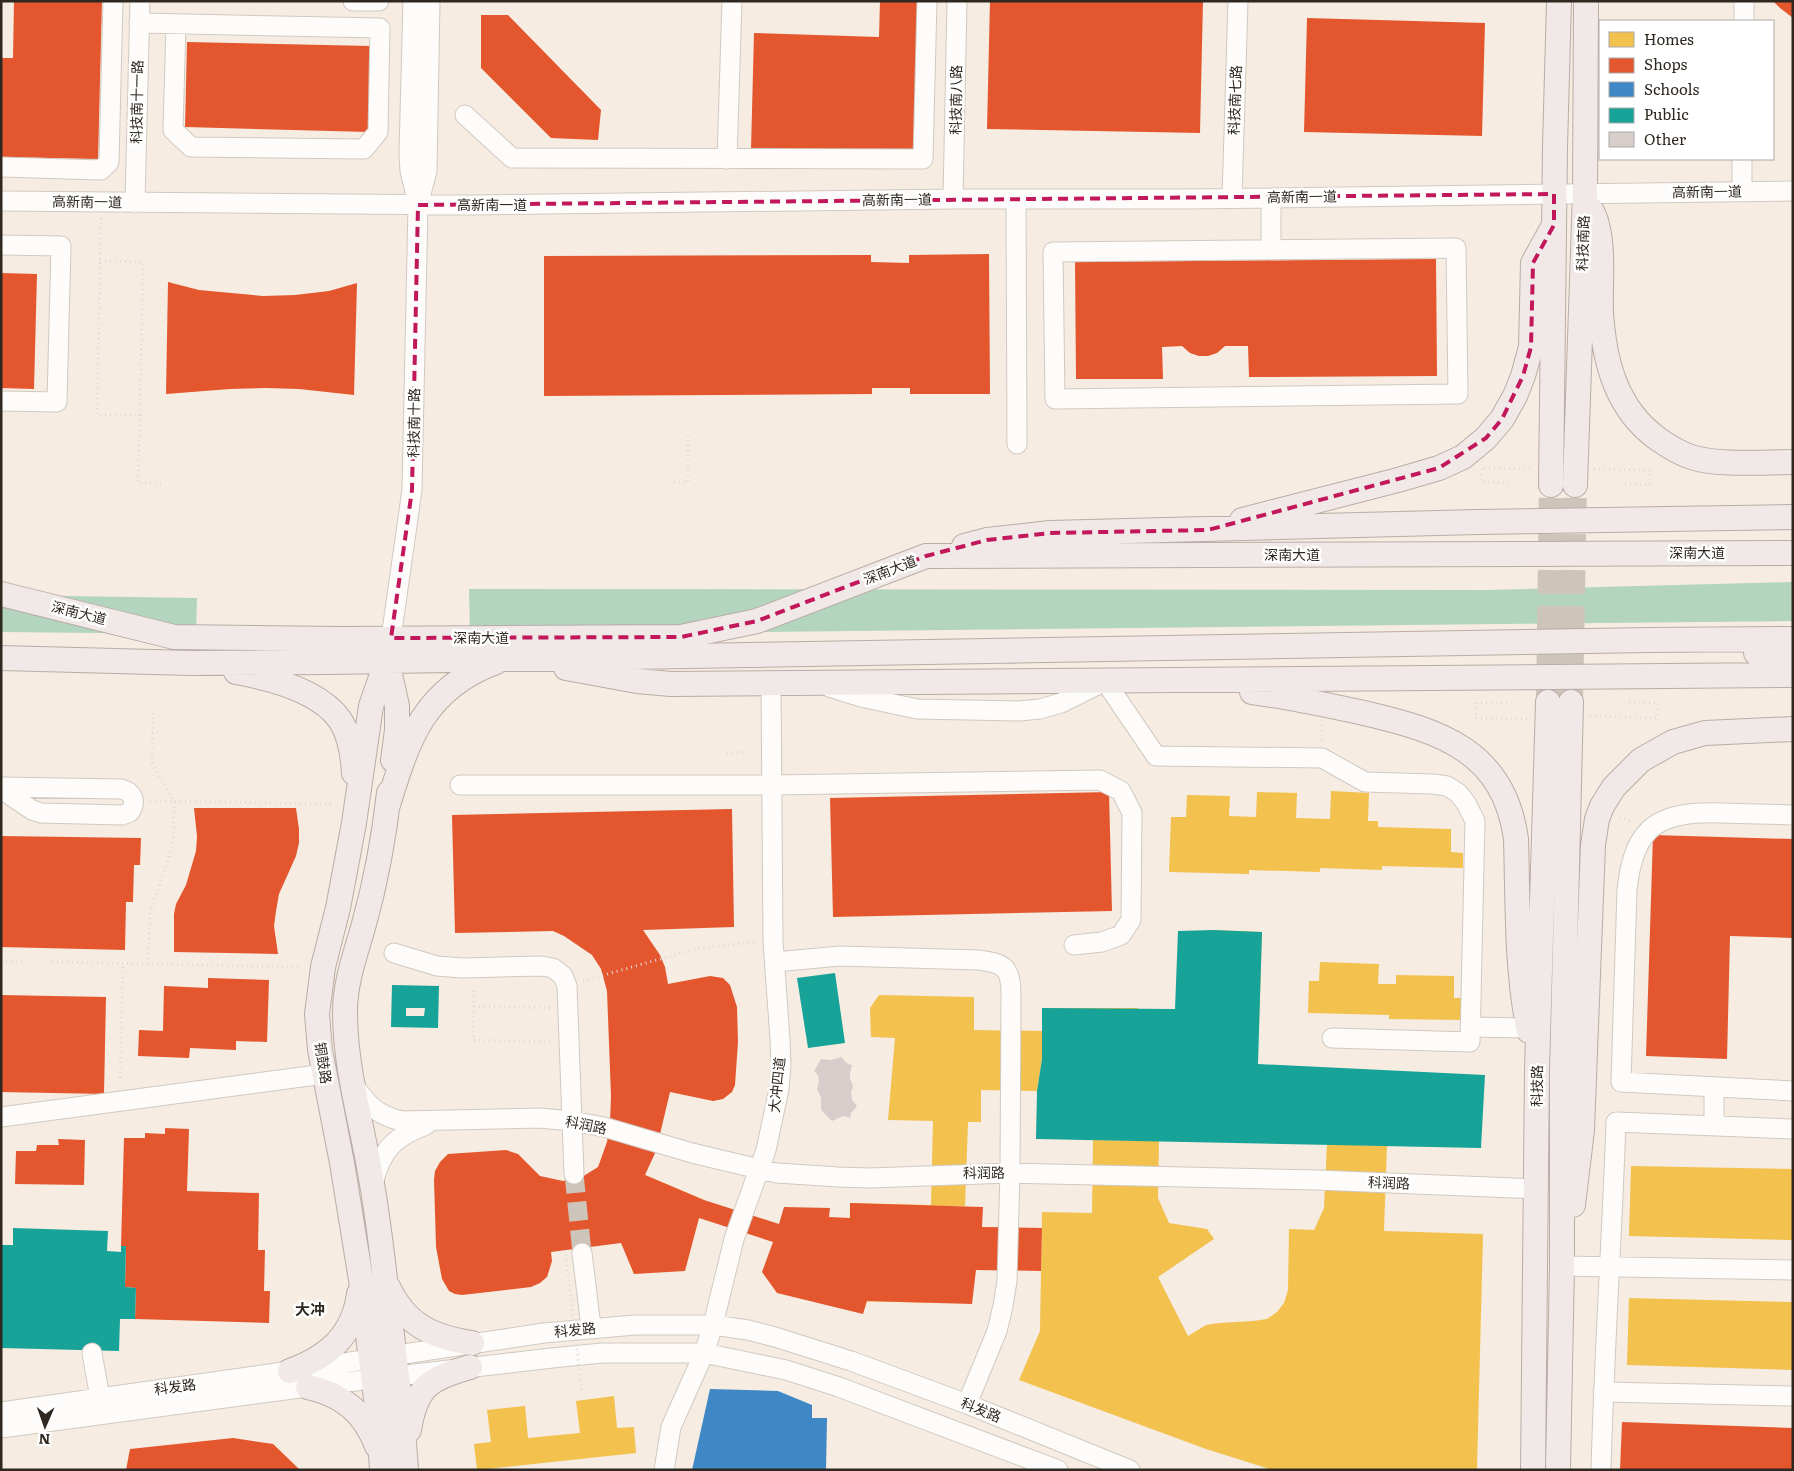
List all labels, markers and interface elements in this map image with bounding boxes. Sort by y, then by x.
legend [1599,20,1774,160]
text: Homes [1644,27,1694,50]
text: Shops [1644,52,1687,75]
street label: 科技南十一路 [125,60,147,144]
street label: 科技南八路 [944,65,966,135]
street label: 科技南七路 [1223,65,1245,135]
text: Schools [1644,77,1700,100]
text: Public [1644,102,1689,125]
text: Other [1644,127,1686,150]
street label: 高新南一道 [1672,180,1742,202]
street label: 高新南一道 [1267,185,1337,207]
street label: 高新南一道 [862,188,932,210]
street label: 高新南一道 [52,190,122,212]
street label: 高新南一道 [457,194,527,214]
street label: 科技南路 [1571,215,1593,271]
street label: 科技南十路 [402,388,424,458]
street label: 深南大道 [1669,542,1725,562]
street label: 深南大道 [1264,544,1320,564]
street label: 深南大道 [860,550,919,588]
street label: 深南大道 [50,596,109,629]
street label: 深南大道 [453,627,509,647]
street label: 铜鼓路 [311,1041,337,1085]
street label: 大冲四道 [763,1056,789,1114]
street label: 科技路 [1526,1065,1546,1107]
street label: 科润路 [564,1110,609,1138]
street label: 科润路 [963,1162,1005,1182]
street label: 科润路 [1368,1171,1410,1193]
district label: 大冲 [295,1297,325,1320]
street label: 科发路 [553,1317,597,1341]
street label: 科发路 [153,1373,197,1399]
street label: 科发路 [958,1392,1005,1426]
north arrow [20,1401,70,1451]
text: N [38,1430,51,1450]

